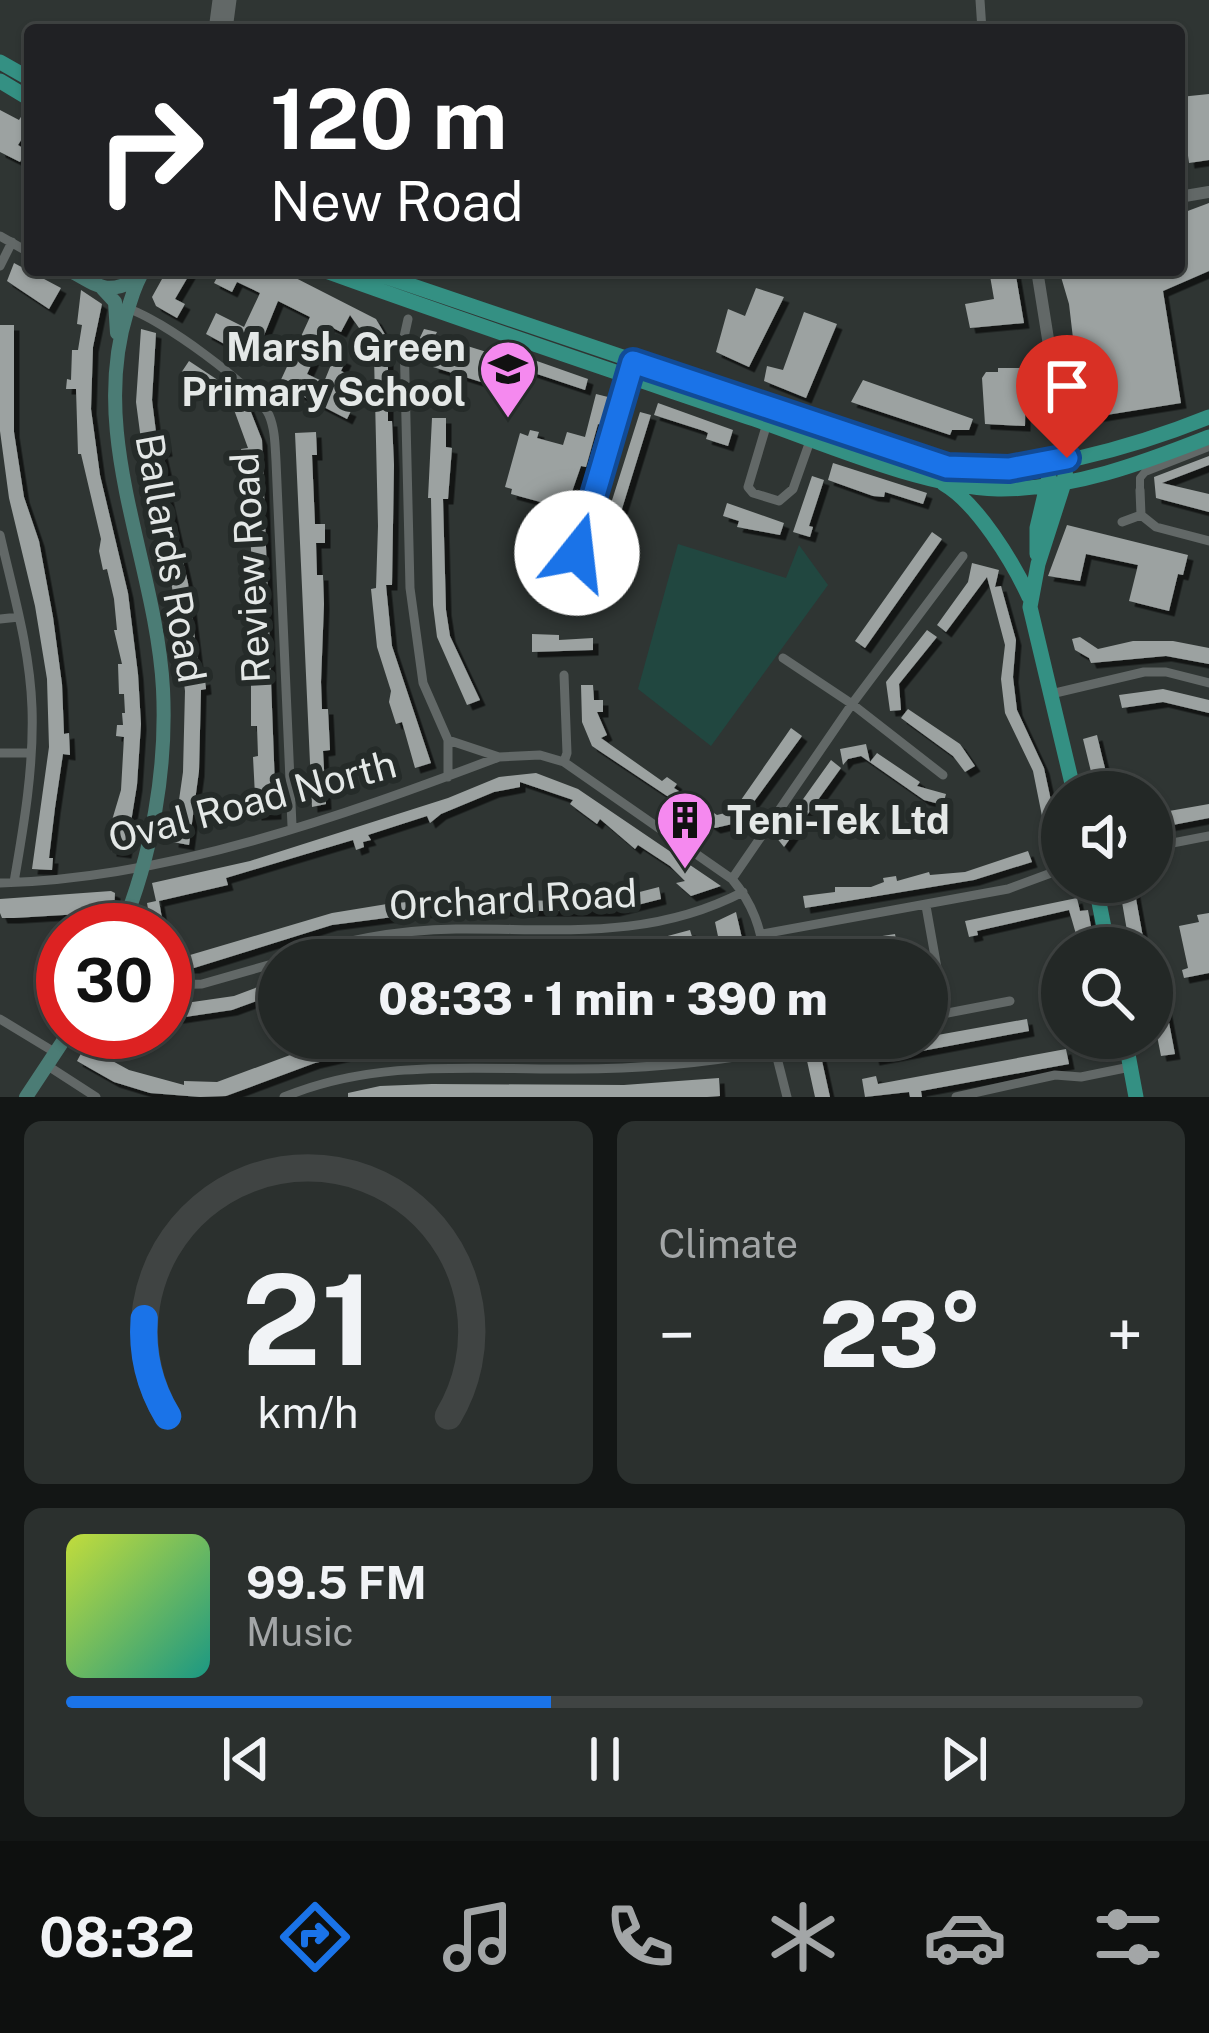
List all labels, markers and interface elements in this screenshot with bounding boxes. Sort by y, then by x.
text: 120 m [270,69,508,168]
icon: right [72,72,228,228]
text: New Road [270,170,524,233]
place label: Marsh Green Primary School [181,324,466,415]
pin [1016,335,1118,458]
school or university icon: Marsh Green Primary School [477,338,539,420]
icon: arrive [1034,353,1100,419]
street label: Ballards Road [126,430,216,686]
street label: Review Road [221,452,279,684]
position arrow [514,490,640,616]
street label: Oval Road North [103,740,401,862]
map controls [1041,771,1173,1059]
button: sound [1041,771,1173,903]
building icon: Teni-Tek Ltd [654,789,716,871]
place label: Teni-Tek Ltd [727,797,950,843]
street label: Orchard Road [388,870,638,928]
speed limit sign: 30 [36,903,192,1059]
button: search [1041,927,1173,1059]
text: 08:33 · 1 min · 390 m [378,972,828,1025]
text: Climate [659,1221,798,1267]
text: 21 [242,1246,375,1393]
text: 23° [819,1281,982,1387]
text: − [659,1296,695,1374]
text: + [1106,1296,1143,1374]
text: km/h [258,1386,359,1437]
text: 99.5 FM [246,1556,427,1609]
text: Music [246,1609,354,1655]
icon: previous [213,1726,279,1792]
icon: pause [572,1726,638,1792]
icon: next [931,1726,997,1792]
icon: directions [273,1895,357,1979]
icon: music [436,1895,520,1979]
icon: phone [598,1895,682,1979]
icon: climate [761,1895,845,1979]
icon: car [923,1895,1007,1979]
icon: filters [1086,1895,1170,1979]
text: 08:32 [39,1906,195,1969]

